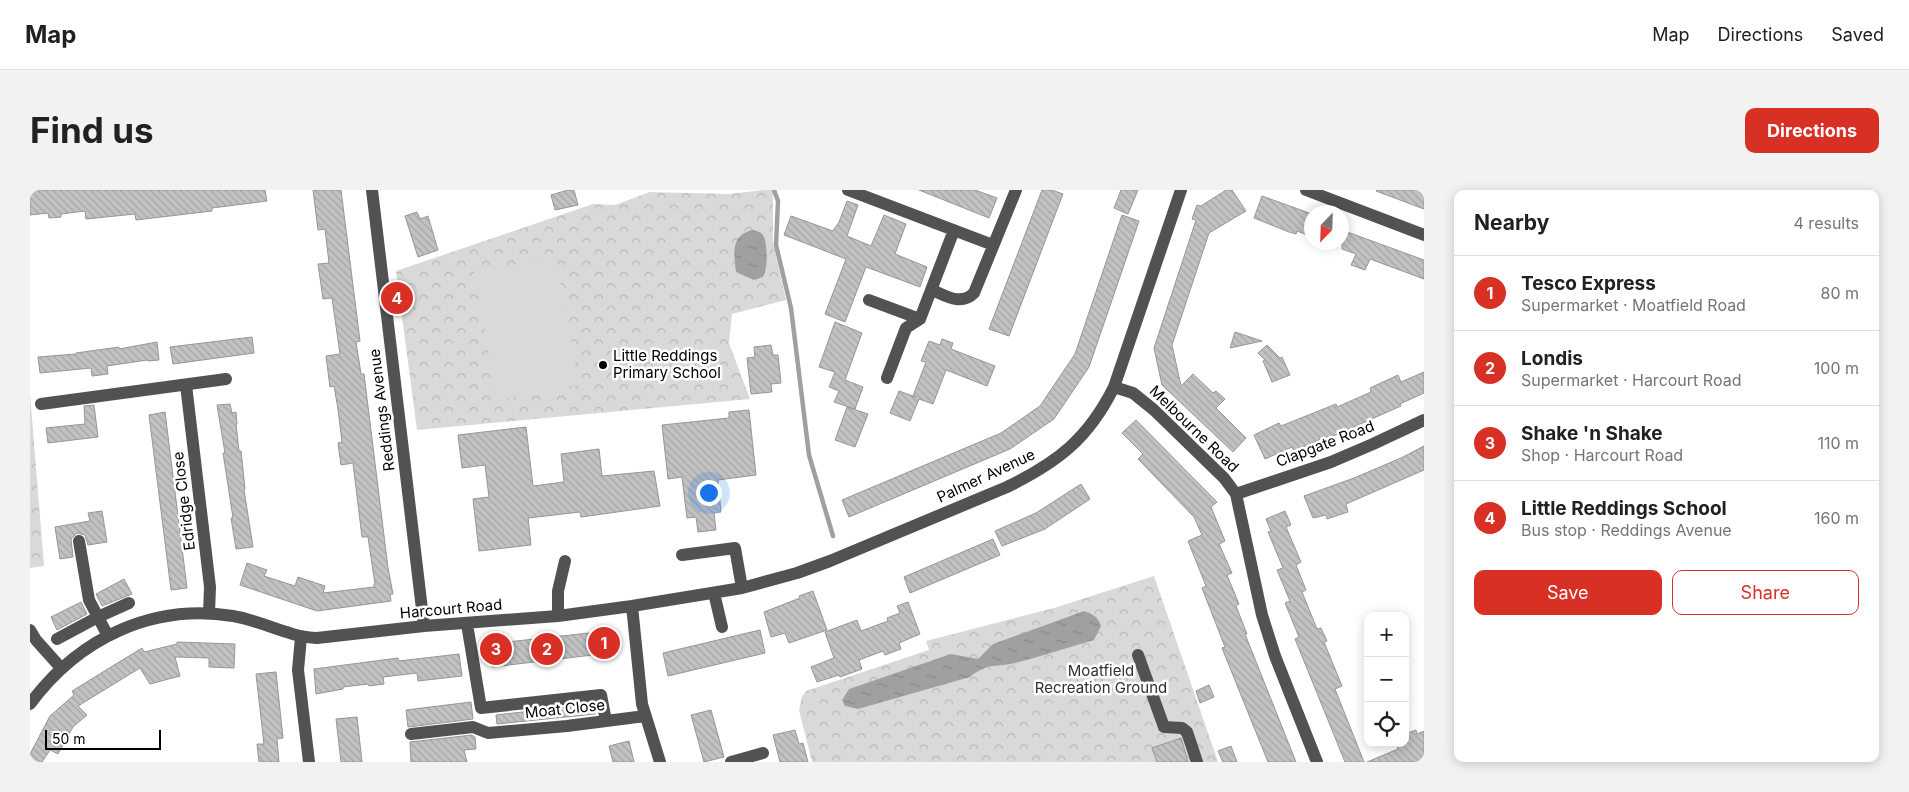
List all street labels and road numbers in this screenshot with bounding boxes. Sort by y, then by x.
street label: Reddings Avenue [365,348,398,472]
street label: Melbourne Road [1146,381,1243,476]
street label: Clapgate Road [1273,416,1377,471]
street label: Palmer Avenue [934,445,1038,507]
street label: Edridge Close [168,451,199,552]
street label: Harcourt Road [399,595,503,622]
street label: Moat Close [524,695,606,722]

